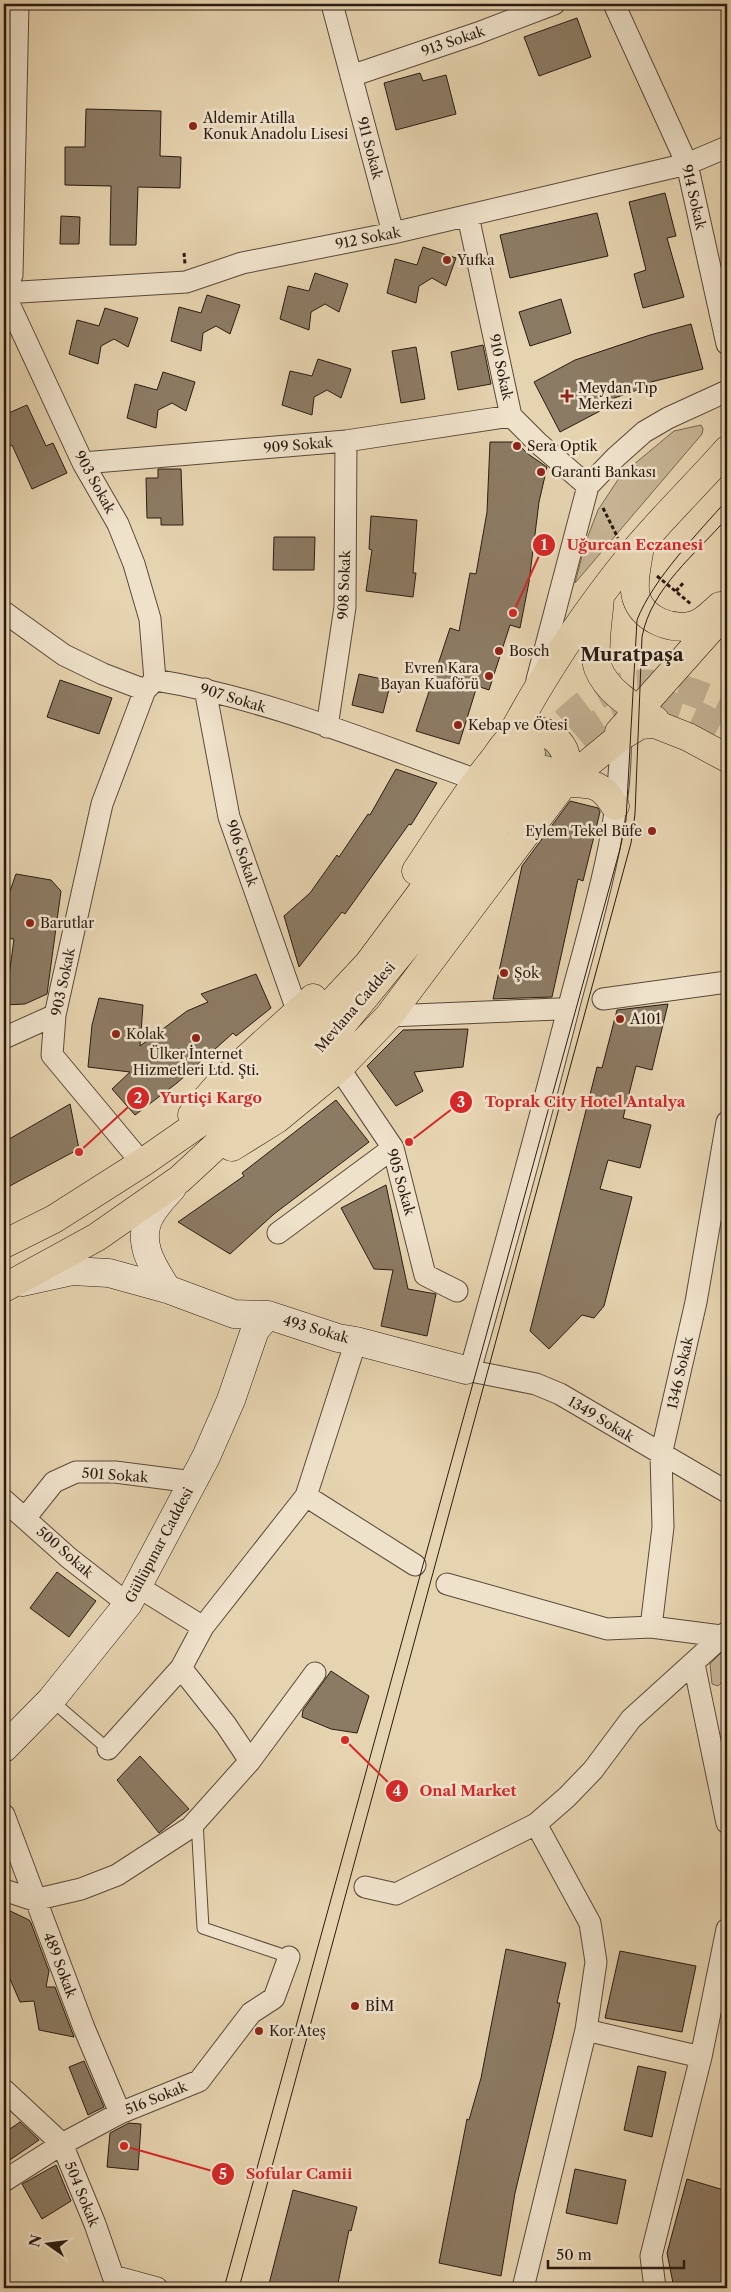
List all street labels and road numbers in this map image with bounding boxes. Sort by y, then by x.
street label: 913 Sokak [419,21,488,60]
street label: 911 Sokak [353,115,387,182]
street label: 914 Sokak [678,163,710,232]
street label: 912 Sokak [334,223,403,253]
street label: 910 Sokak [485,332,517,402]
street label: 909 Sokak [263,433,334,457]
street label: 903 Sokak [70,448,120,517]
street label: 908 Sokak [334,549,354,620]
street label: 907 Sokak [198,679,269,717]
street label: 906 Sokak [222,817,262,890]
street label: 903 Sokak [47,946,79,1018]
street label: Mevlana Caddesi [311,958,399,1056]
street label: 905 Sokak [383,1147,419,1218]
street label: 493 Sokak [281,1311,352,1347]
street label: 1346 Sokak [663,1334,697,1411]
street label: 1349 Sokak [565,1392,638,1446]
street label: 501 Sokak [81,1464,150,1486]
street label: Güllüpınar Caddesi [121,1484,197,1606]
street label: 500 Sokak [33,1522,98,1582]
street label: 489 Sokak [39,1930,81,2001]
street label: 516 Sokak [122,2077,191,2119]
street label: 504 Sokak [61,2159,104,2230]

